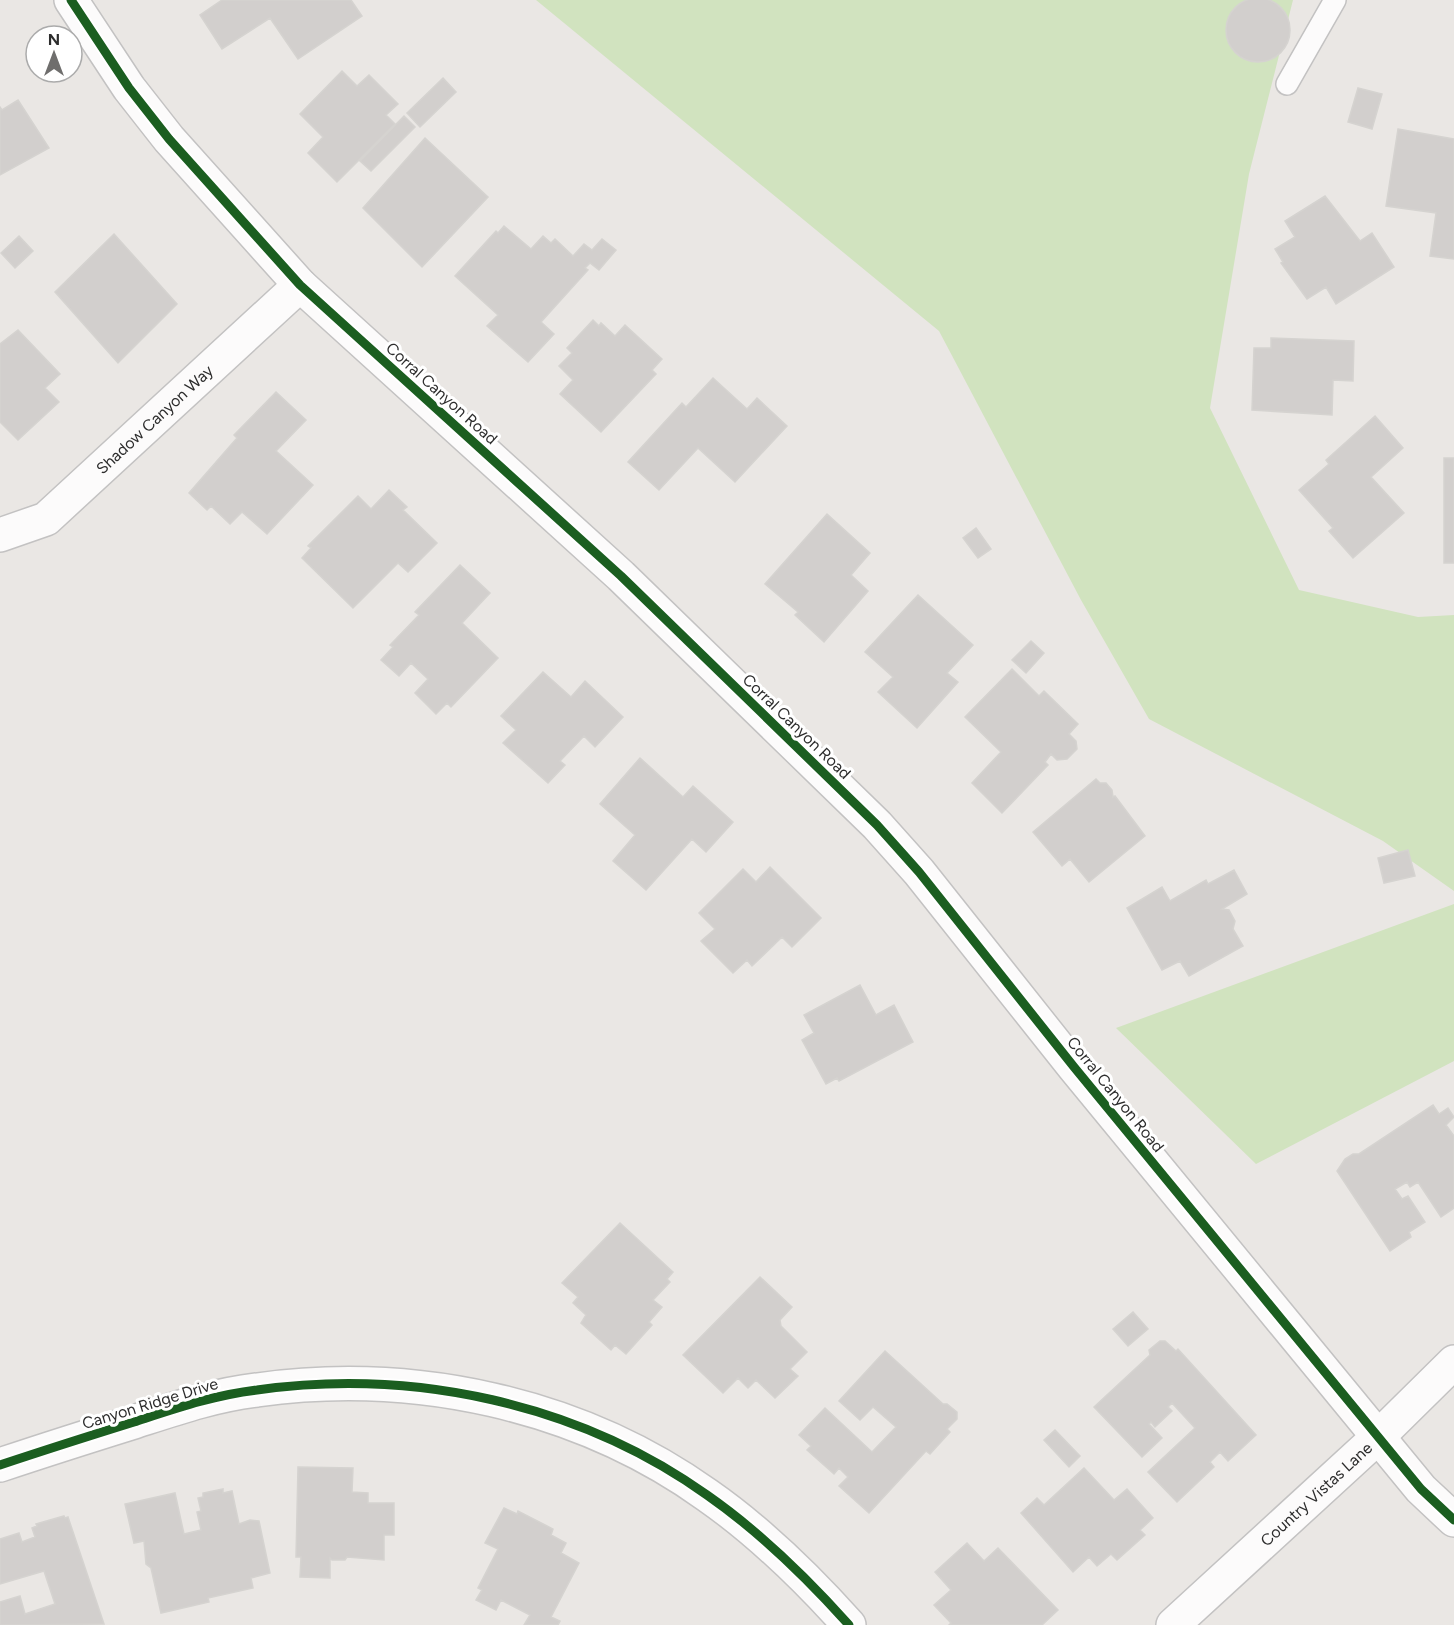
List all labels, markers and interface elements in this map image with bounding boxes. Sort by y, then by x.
north arrow [24,24,84,84]
text: N [48,30,60,49]
street label: Corral Canyon Road [382,338,501,448]
street label: Shadow Canyon Way [92,361,217,478]
street label: Corral Canyon Road [739,670,855,783]
street label: Corral Canyon Road [1063,1033,1168,1156]
street label: Canyon Ridge Drive [80,1374,221,1433]
street label: Country Vistas Lane [1257,1438,1376,1550]

